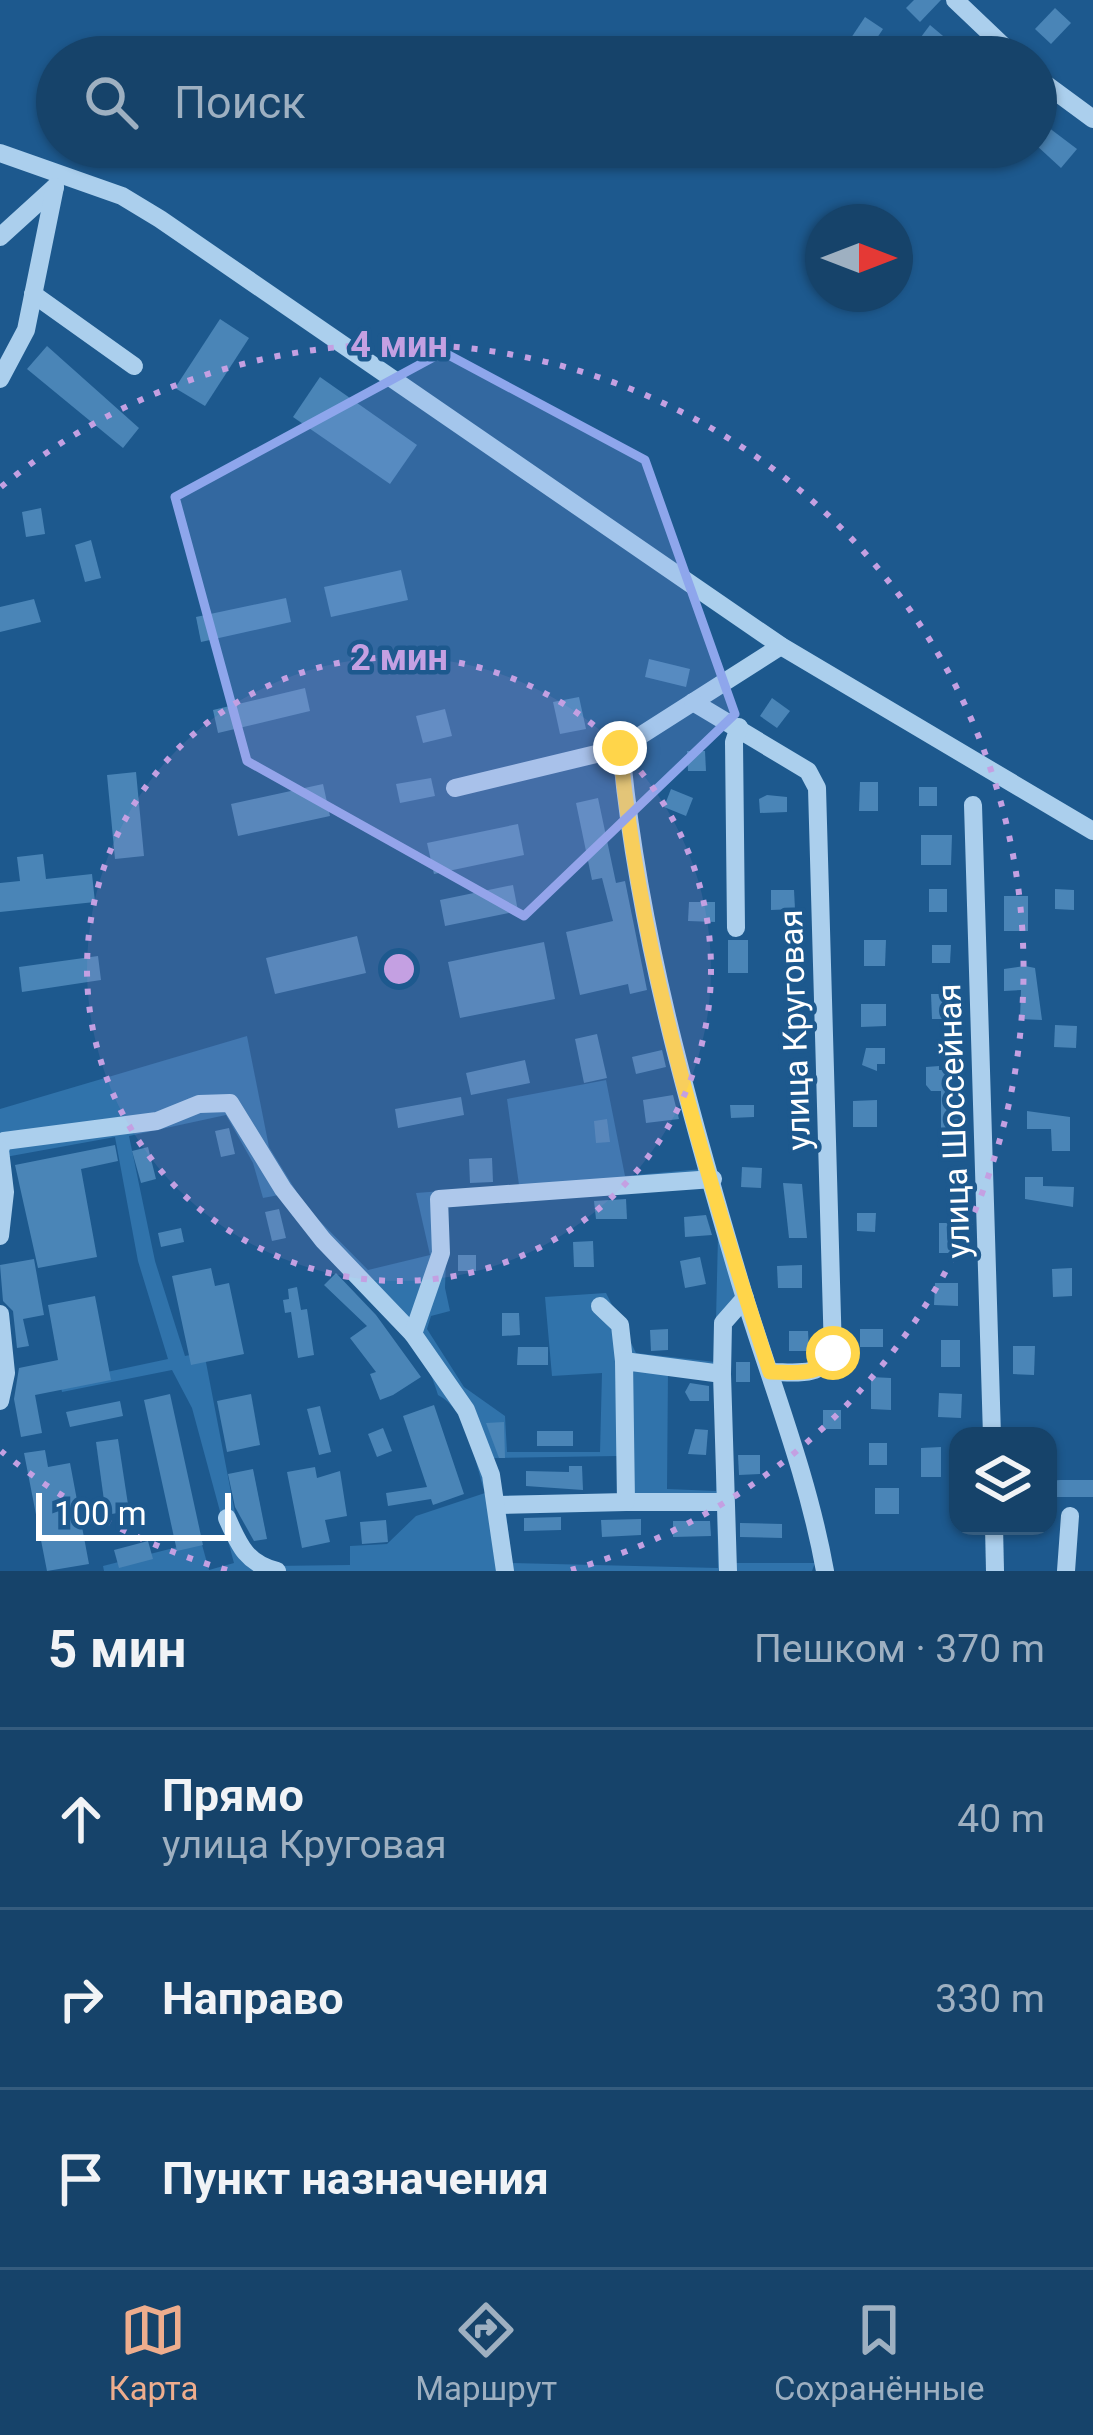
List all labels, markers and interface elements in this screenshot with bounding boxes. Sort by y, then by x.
search box [36,36,1057,168]
icon: search [78,69,144,135]
text: Поиск [174,76,306,129]
north arrow [805,204,913,312]
text: 4 мин [350,324,448,366]
text: 2 мин [350,637,448,679]
route end [593,721,647,775]
street label: улица Круговая [771,909,818,1151]
centre of rings [378,948,420,990]
street label: улица Шоссейная [929,983,978,1259]
route start [806,1326,860,1380]
map controls [949,1427,1057,1535]
button: layers [949,1427,1057,1535]
scale bar [36,1487,231,1540]
text: 100 m [54,1494,147,1533]
text: 5 мин [48,1620,186,1679]
text: Пешком · 370 m [754,1626,1045,1672]
text: Прямо [162,1769,304,1822]
icon: ahead [48,1786,114,1852]
text: 40 m [957,1796,1045,1842]
text: улица Круговая [162,1822,447,1868]
icon: right [48,1966,114,2032]
text: Направо [162,1972,344,2025]
text: 330 m [935,1976,1045,2022]
icon: arrive [48,2146,114,2212]
text: Пункт назначения [162,2152,549,2205]
tab: Карта [108,2297,198,2408]
tab: Маршрут [415,2297,557,2408]
tab: Сохранённые [774,2297,985,2408]

